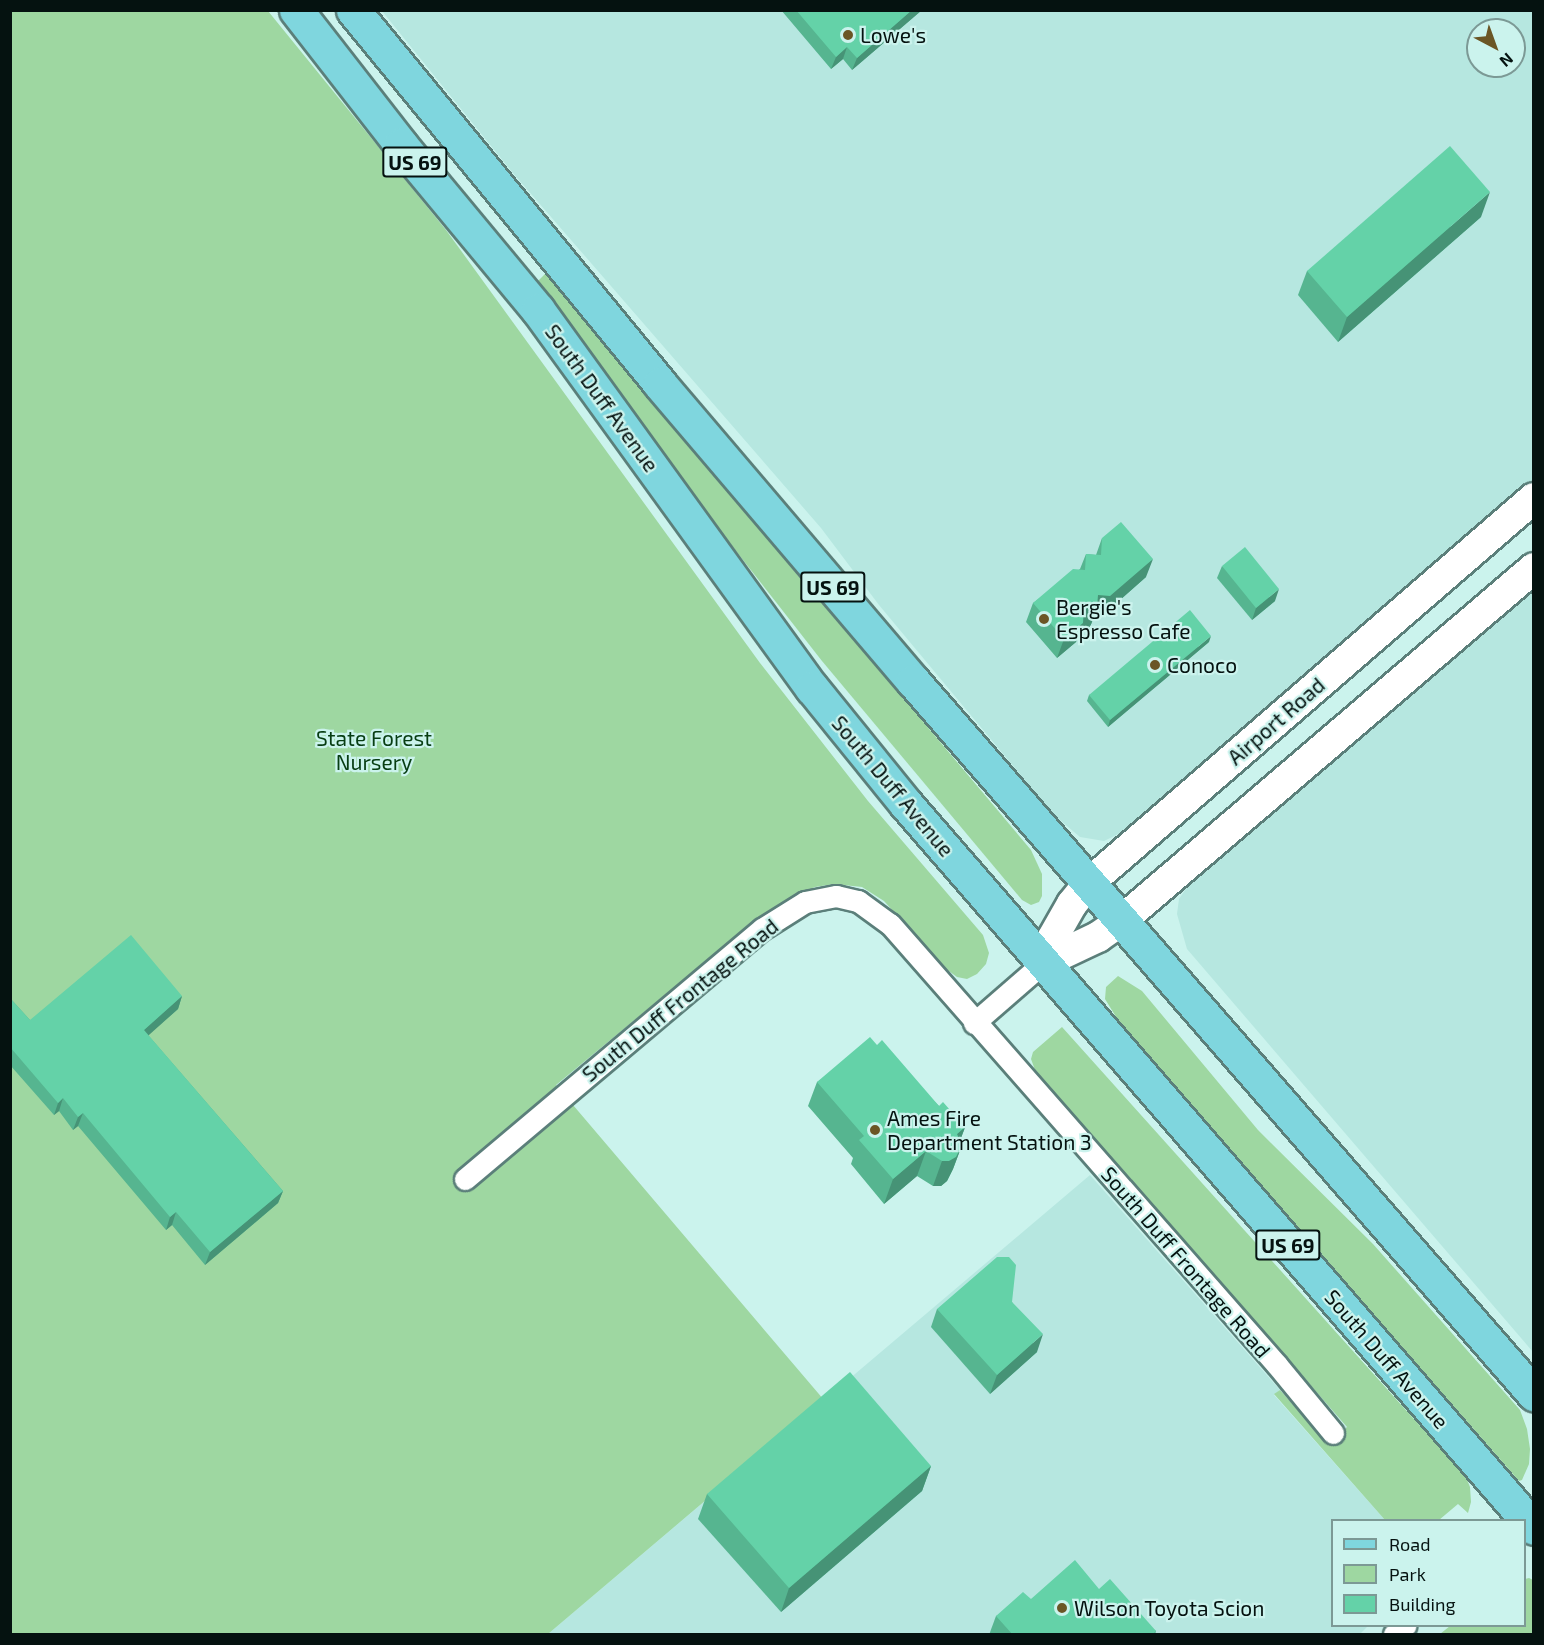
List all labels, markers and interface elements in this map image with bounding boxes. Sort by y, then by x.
north arrow [1466,18,1526,78]
place label: Lowe's [860,22,926,48]
marker: Lowe's [841,28,855,42]
text: N [1496,49,1517,71]
road number: US 69 [382,145,448,179]
street label: South Duff Avenue [540,319,664,477]
road number: US 69 [800,570,866,604]
place label: Bergie's Espresso Cafe [1056,594,1191,644]
marker: Bergie's Espresso Cafe [1037,612,1051,626]
place label: Conoco [1167,652,1237,678]
marker: Conoco [1148,658,1162,672]
street label: Airport Road [1222,672,1330,770]
street label: South Duff Avenue [827,710,959,862]
park label: State Forest Nursery [316,725,432,775]
street label: South Duff Frontage Road [577,913,783,1087]
place label: Ames Fire Department Station 3 [887,1105,1092,1155]
marker: Ames Fire Department Station 3 [868,1123,882,1137]
street label: South Duff Frontage Road [1096,1161,1276,1363]
road number: US 69 [1255,1228,1321,1262]
street label: South Duff Avenue [1320,1284,1454,1434]
legend [1331,1519,1526,1627]
text: Road [1389,1533,1430,1555]
text: Park [1389,1563,1426,1585]
text: Building [1389,1593,1456,1615]
place label: Wilson Toyota Scion [1074,1595,1265,1621]
marker: Wilson Toyota Scion [1055,1601,1069,1615]

